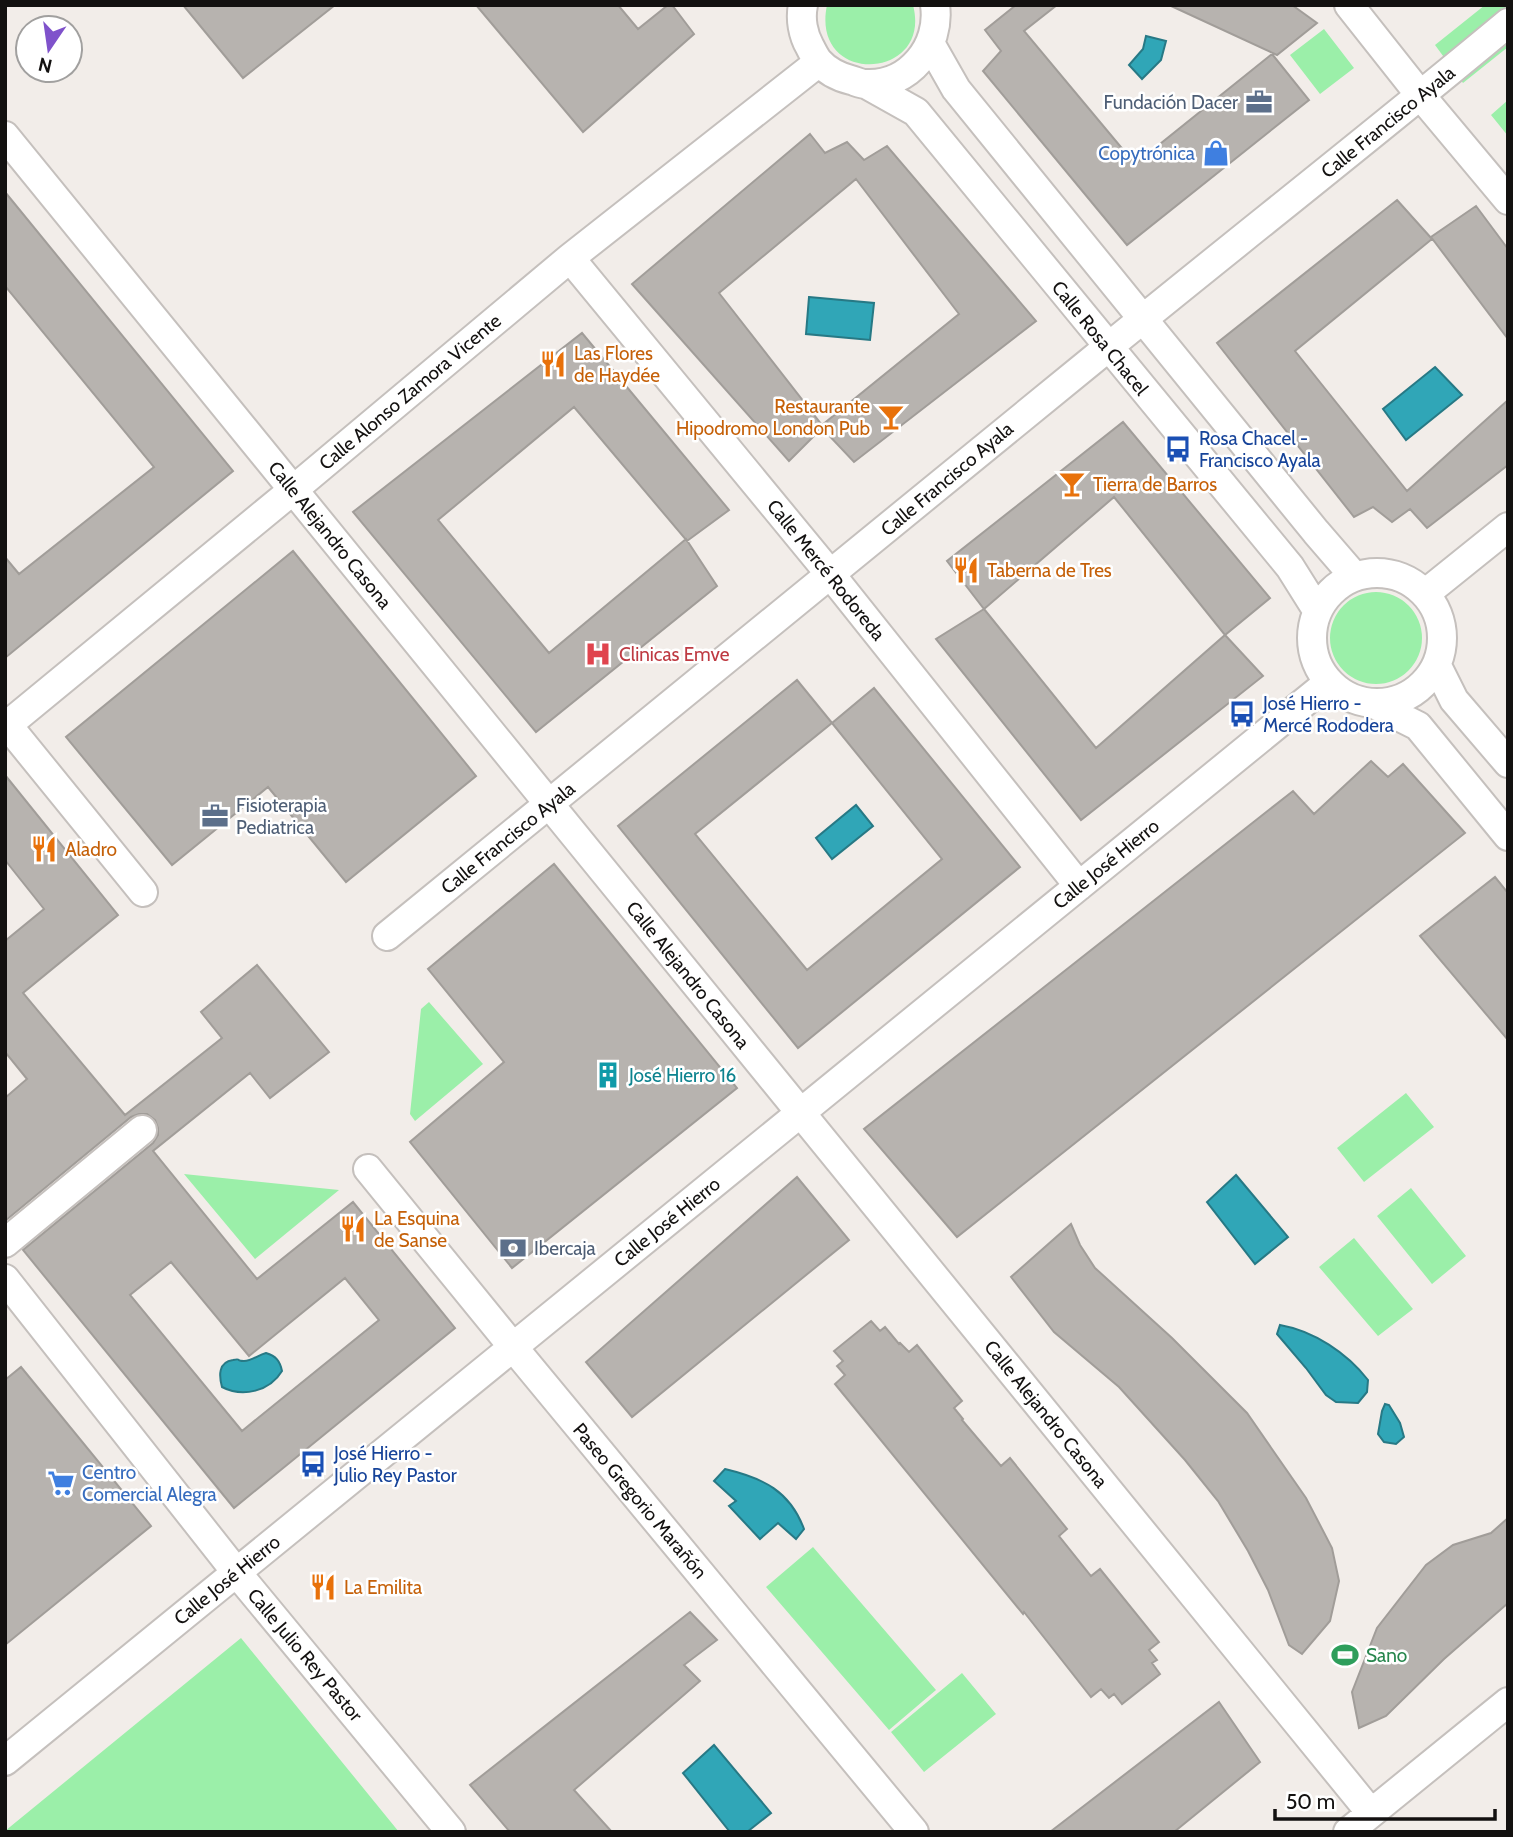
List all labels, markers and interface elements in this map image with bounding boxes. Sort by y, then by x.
north arrow [14,14,84,84]
text: N [36,52,54,78]
street label: Calle Francisco Ayala [1317,61,1459,183]
office icon: Fundación Dacer [1244,87,1274,117]
place label: Fundación Dacer [1104,91,1238,114]
shop icon: Copytrónica [1201,138,1231,168]
place label: Copytrónica [1098,142,1195,165]
street label: Calle Rosa Chacel [1047,276,1153,400]
street label: Calle Alonso Zamora Vicente [314,309,506,475]
place label: Las Flores de Haydée [574,342,660,387]
restaurant icon: Las Flores de Haydée [538,349,568,379]
place label: Restaurante Hipodromo London Pub [676,395,870,440]
bar icon: Restaurante Hipodromo London Pub [876,402,906,432]
street label: Calle Francisco Ayala [876,417,1018,541]
place label: Rosa Chacel - Francisco Ayala [1199,427,1321,472]
bus stop icon: Rosa Chacel - Francisco Ayala [1163,434,1193,464]
street label: Calle Alejandro Casona [263,457,397,613]
bar icon: Tierra de Barros [1057,469,1087,499]
place label: Tierra de Barros [1093,473,1217,496]
street label: Calle Mercé Rodoreda [762,495,890,645]
restaurant icon: Taberna de Tres [951,555,981,585]
place label: Taberna de Tres [987,559,1112,582]
hospital icon: Clinicas Emve [583,639,613,669]
place label: Clinicas Emve [619,643,730,666]
place label: José Hierro - Mercé Rododera [1262,692,1394,737]
bus stop icon: José Hierro - Mercé Rododera [1227,699,1257,729]
street label: Calle Francisco Ayala [437,777,579,899]
place label: Fisioterapia Pediatrica [236,794,327,839]
office icon: Fisioterapia Pediatrica [200,801,230,831]
street label: Calle José Hierro [1048,814,1164,914]
restaurant icon: Aladro [29,834,59,864]
place label: Aladro [65,838,117,861]
street label: Calle Alejandro Casona [621,897,755,1053]
building icon: José Hierro 16 [593,1060,623,1090]
place label: José Hierro 16 [628,1064,736,1087]
street label: Calle José Hierro [609,1172,725,1272]
place label: La Esquina de Sanse [374,1207,460,1252]
restaurant icon: La Esquina de Sanse [338,1214,368,1244]
bank icon: Ibercaja [498,1233,528,1263]
place label: Ibercaja [534,1237,596,1260]
street label: Calle Alejandro Casona [979,1336,1113,1492]
street label: Paseo Gregorio Marañón [568,1419,712,1583]
place label: José Hierro - Julio Rey Pastor [333,1442,457,1487]
bus stop icon: José Hierro - Julio Rey Pastor [298,1449,328,1479]
place label: Centro Comercial Alegra [82,1461,217,1506]
supermarket icon: Centro Comercial Alegra [46,1468,76,1498]
street label: Calle José Hierro [169,1530,285,1630]
restaurant icon: La Emilita [308,1572,338,1602]
place label: La Emilita [344,1576,422,1599]
street label: Calle Julio Rey Pastor [243,1584,367,1726]
sports icon: Sano [1330,1640,1360,1670]
place label: Sano [1366,1644,1407,1667]
scale bar [1275,1778,1496,1822]
text: 50 m [1286,1789,1335,1814]

